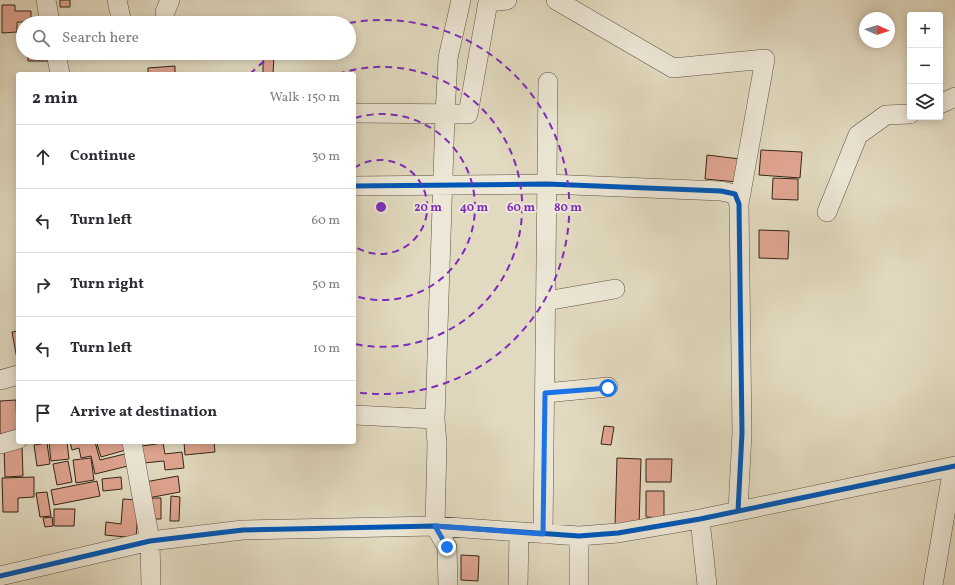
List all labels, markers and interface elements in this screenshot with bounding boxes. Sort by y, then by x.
north arrow [859,12,895,48]
map controls [907,12,943,120]
button: + [907,12,943,48]
search box [16,16,356,60]
icon: search [30,27,52,49]
text: Search here [62,28,139,49]
button: − [907,48,943,84]
button: layers [907,84,943,120]
text: 2 min [32,87,78,110]
text: Walk · 150 m [270,89,340,107]
icon: ahead [32,146,54,168]
text: Continue [70,146,135,167]
text: 30 m [312,148,340,166]
centre of rings [374,200,388,214]
text: 20 m [414,200,442,216]
text: 40 m [460,200,489,216]
text: 60 m [507,200,535,216]
text: 80 m [554,200,582,216]
icon: left [32,210,54,232]
text: Turn left [70,210,132,231]
text: 60 m [312,212,340,230]
icon: right [32,274,54,296]
text: Turn right [70,274,144,295]
text: 50 m [312,276,340,294]
icon: left [32,338,54,360]
text: Turn left [70,338,132,359]
text: 10 m [313,340,340,358]
route start [599,379,617,397]
icon: arrive [32,402,54,424]
text: Arrive at destination [70,402,217,423]
route end [438,538,456,556]

